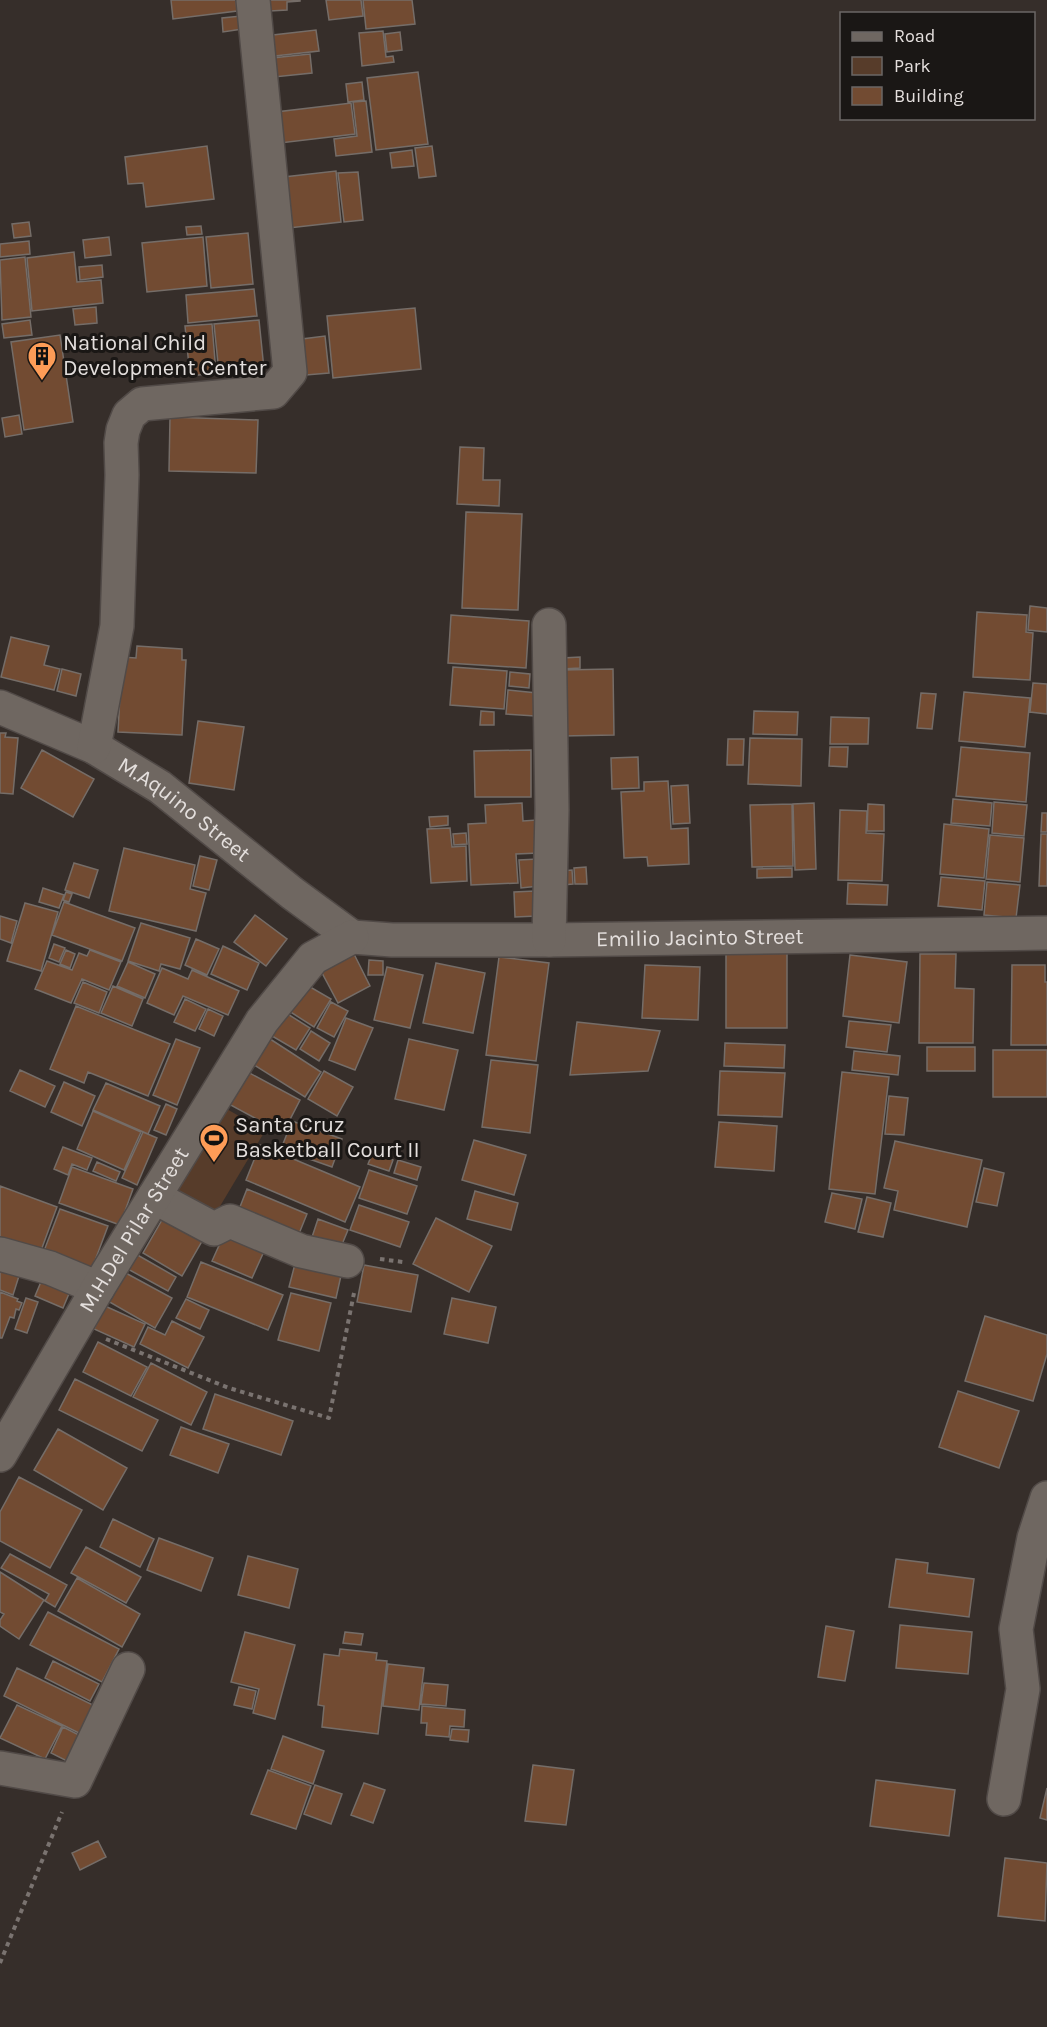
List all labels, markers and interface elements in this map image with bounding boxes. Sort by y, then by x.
legend [840,12,1035,120]
text: Road [894,25,935,47]
text: Park [894,55,931,77]
text: Building [894,85,964,107]
place label: National Child Development Center [63,330,266,381]
building icon: National Child Development Center [26,340,58,382]
street label: M.Aquino Street [113,752,256,867]
street label: Emilio Jacinto Street [596,923,804,952]
place label: Santa Cruz Basketball Court II [235,1112,420,1163]
sports icon: Santa Cruz Basketball Court II [198,1122,230,1164]
street label: M.H.Del Pilar Street [74,1142,194,1317]

